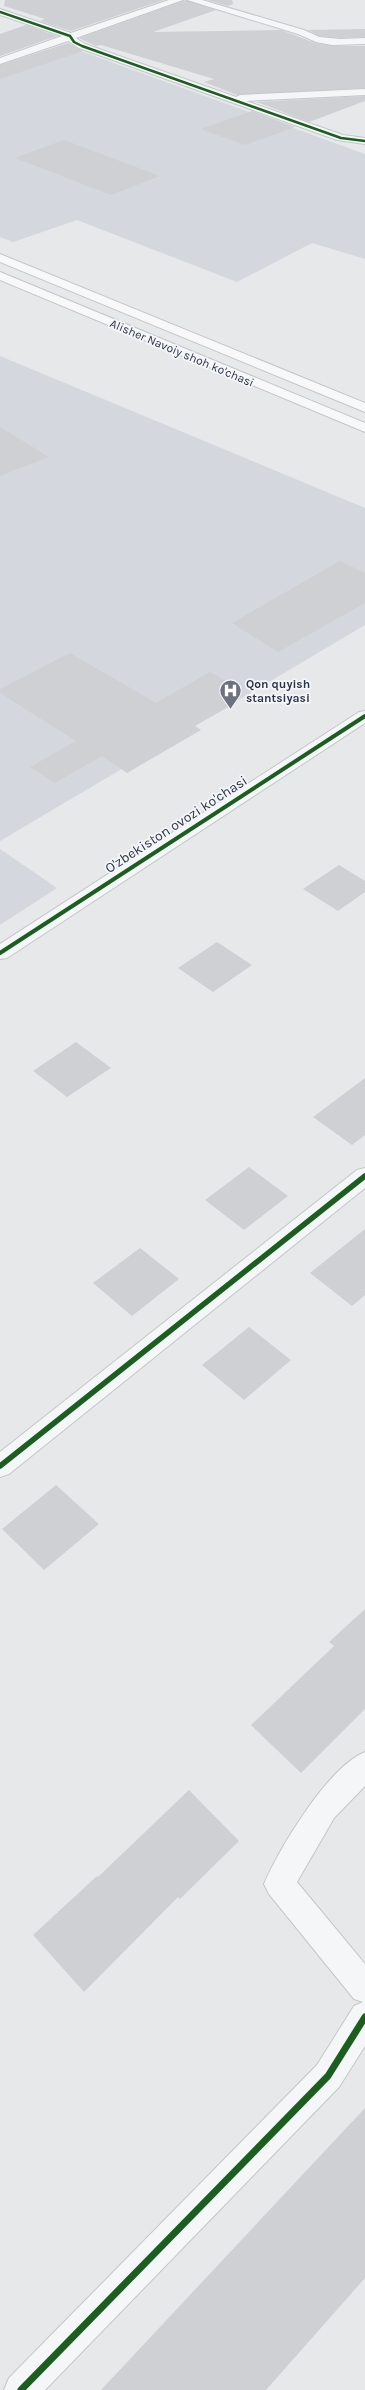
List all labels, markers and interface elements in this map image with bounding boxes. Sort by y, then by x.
street label: Alisher Navoiy shoh ko'chasi [108,316,256,390]
place label: Qon quyish stantsiyasi [246,677,310,705]
hospital icon: Qon quyish stantsiyasi [218,678,244,711]
street label: O'zbekiston ovozi ko'chasi [102,772,251,877]

